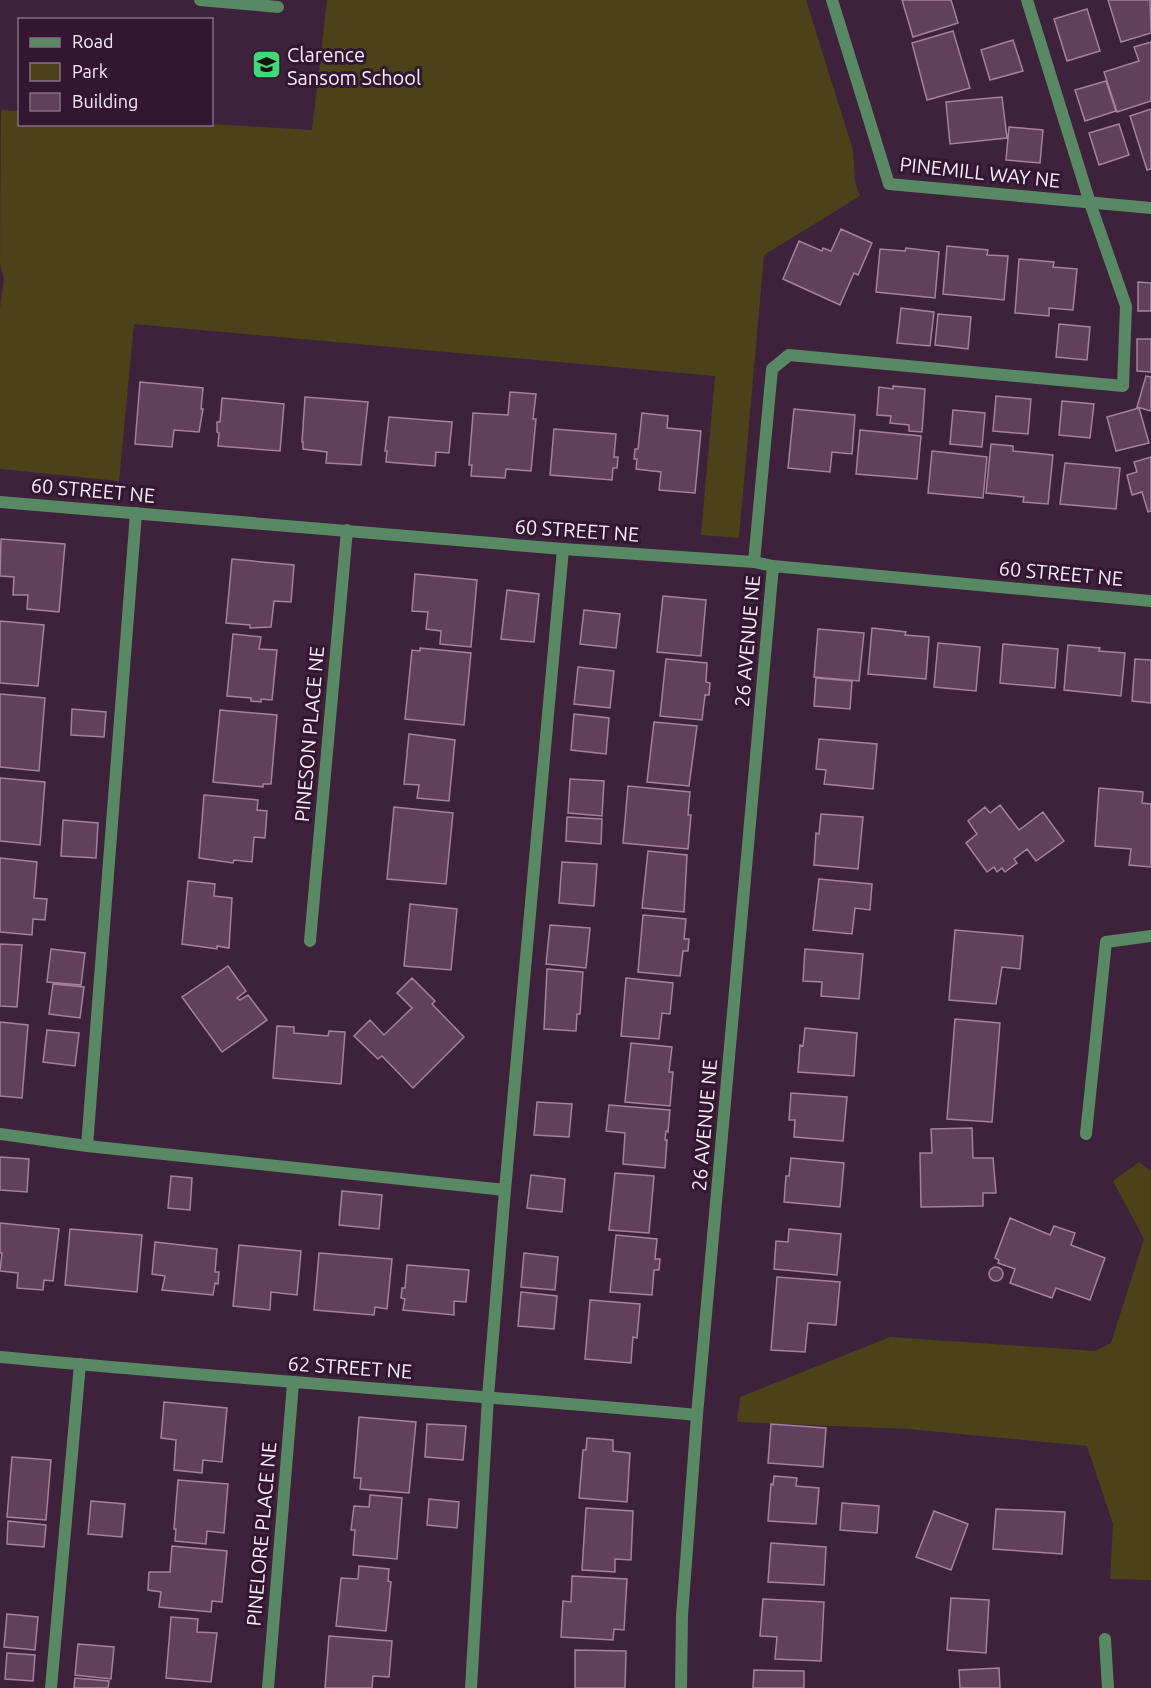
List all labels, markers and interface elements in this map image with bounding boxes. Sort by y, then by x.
legend [18,18,213,126]
text: Road [72,31,114,51]
place label: Clarence Sansom School [287,43,421,89]
school or university icon: Clarence Sansom School [250,49,282,81]
text: Park [72,61,108,81]
text: Building [72,91,138,111]
street label: PINEMILL WAY NE [898,152,1062,192]
street label: 60 STREET NE [30,473,156,507]
street label: 60 STREET NE [514,514,640,546]
street label: 60 STREET NE [998,556,1124,590]
street label: 26 AVENUE NE [730,574,764,708]
street label: PINESON PLACE NE [290,645,328,823]
street label: 26 AVENUE NE [687,1058,721,1192]
street label: 62 STREET NE [287,1351,413,1383]
street label: PINELORE PLACE NE [241,1441,281,1627]

